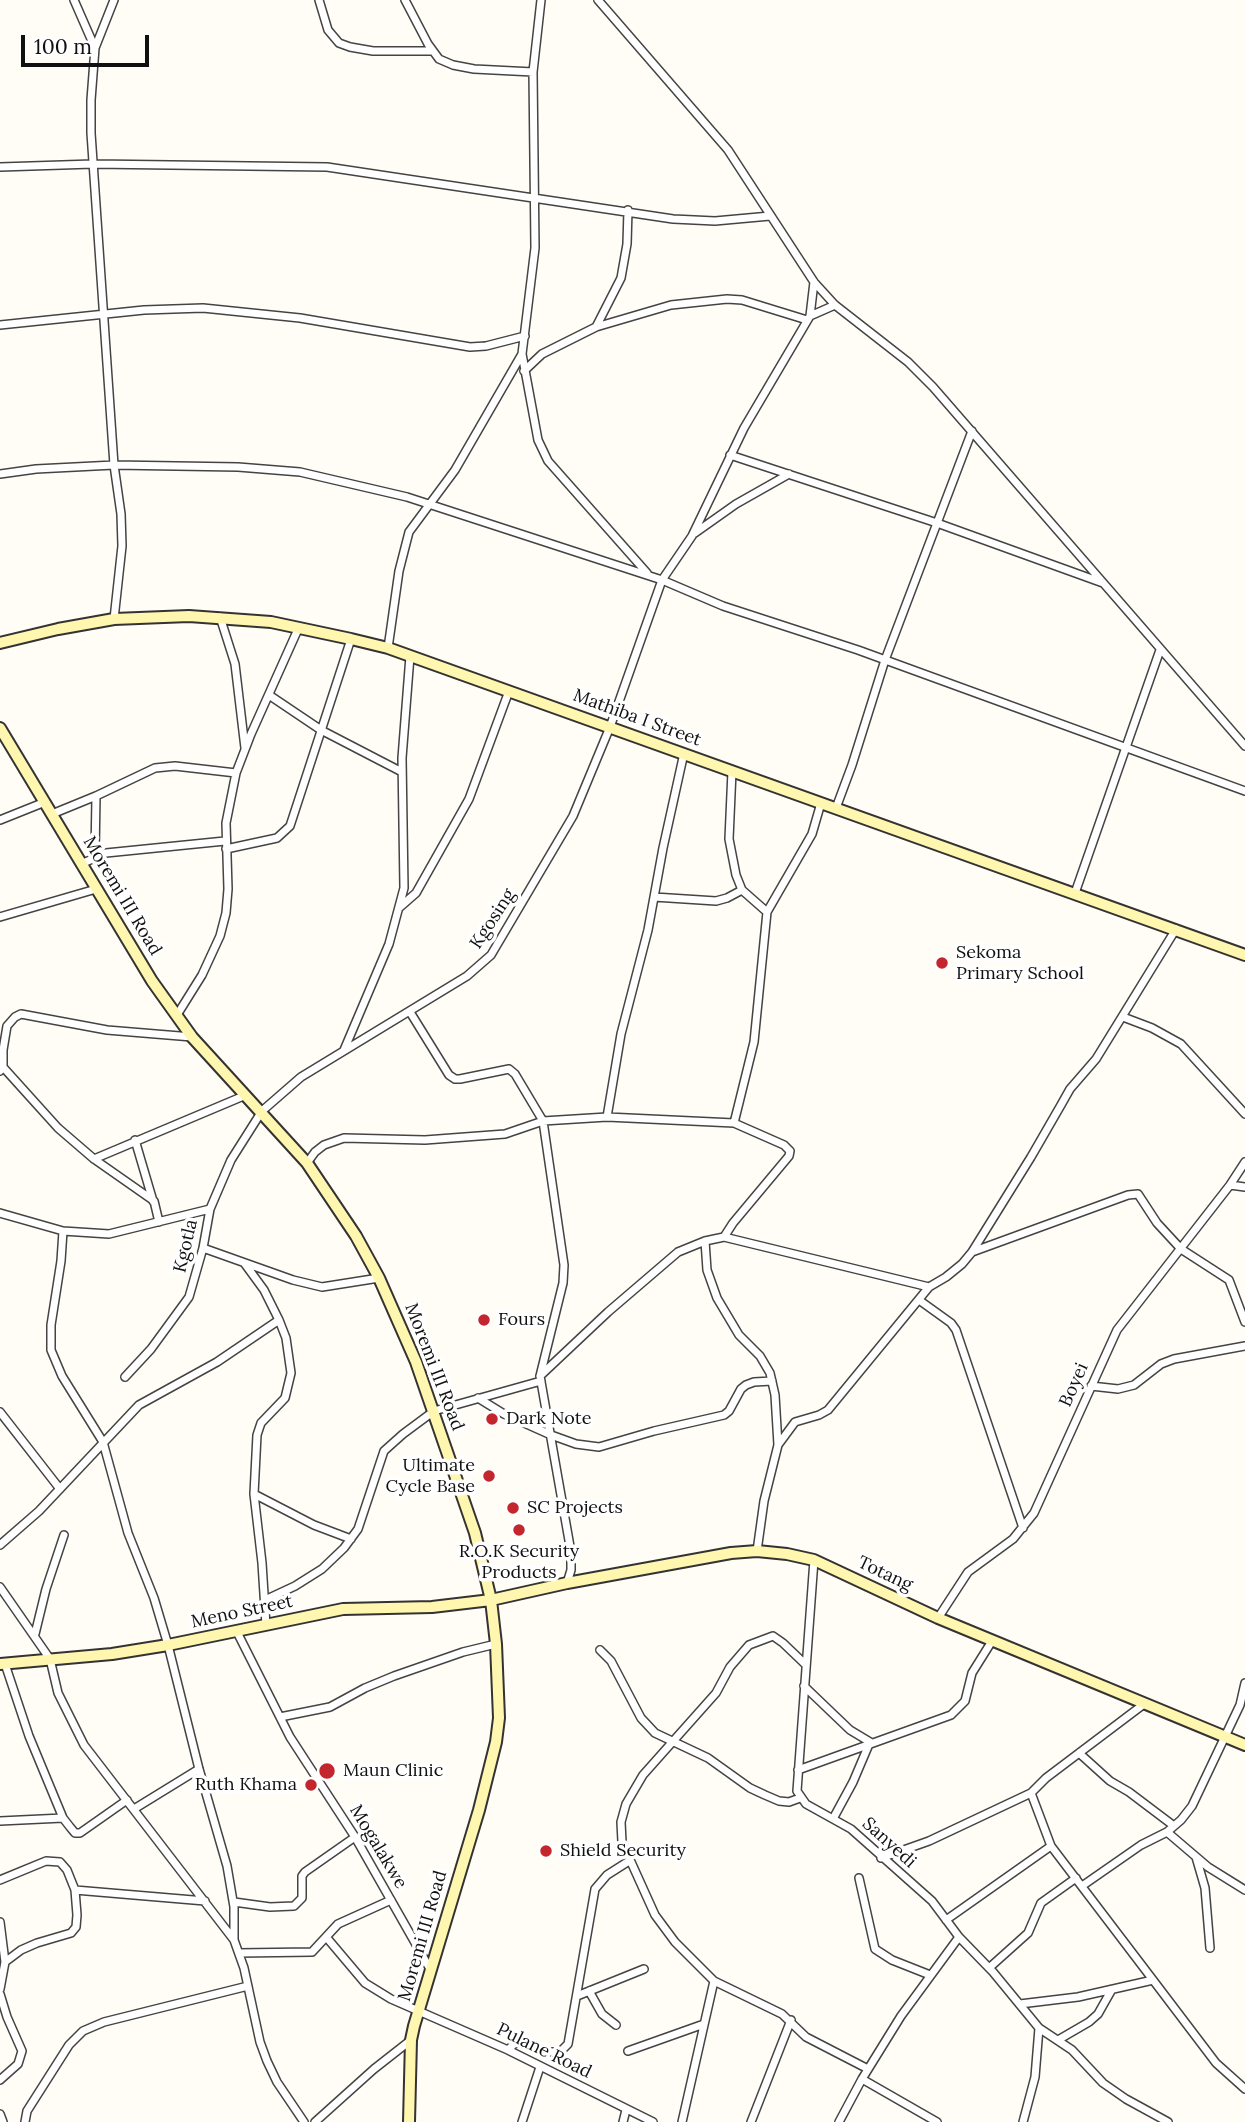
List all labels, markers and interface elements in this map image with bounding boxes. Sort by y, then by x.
scale bar [24,21,152,65]
text: 100 m [34,33,92,60]
street label: Mathiba I Street [570,685,704,751]
street label: Moremi III Road [78,833,166,959]
street label: Kgosing [466,885,520,953]
place label: Sekoma Primary School [956,942,1084,984]
marker: Sekoma Primary School [934,955,950,971]
street label: Kgotla [169,1217,203,1275]
street label: Moremi III Road [400,1300,468,1434]
place label: Fours [498,1309,545,1331]
marker: Fours [476,1312,492,1328]
street label: Boyei [1055,1360,1093,1410]
place label: Dark Note [506,1408,592,1430]
marker: Dark Note [484,1411,500,1427]
place label: Ultimate Cycle Base [386,1455,475,1498]
marker: Ultimate Cycle Base [481,1468,497,1484]
place label: SC Projects [527,1497,623,1519]
marker: SC Projects [505,1500,521,1516]
marker: R.O.K Security Products [511,1522,527,1538]
place label: R.O.K Security Products [459,1541,579,1584]
street label: Totang [854,1552,916,1596]
street label: Meno Street [189,1591,295,1633]
place label: Maun Clinic [343,1760,443,1782]
marker: Maun Clinic [317,1761,337,1781]
place label: Ruth Khama [195,1774,297,1796]
marker: Ruth Khama [303,1777,319,1793]
street label: Mogalakwe [345,1801,411,1893]
street label: Sanyedi [858,1813,920,1873]
place label: Shield Security [560,1840,686,1862]
marker: Shield Security [538,1843,554,1859]
street label: Moremi III Road [394,1868,452,2004]
street label: Pulane Road [493,2019,595,2083]

